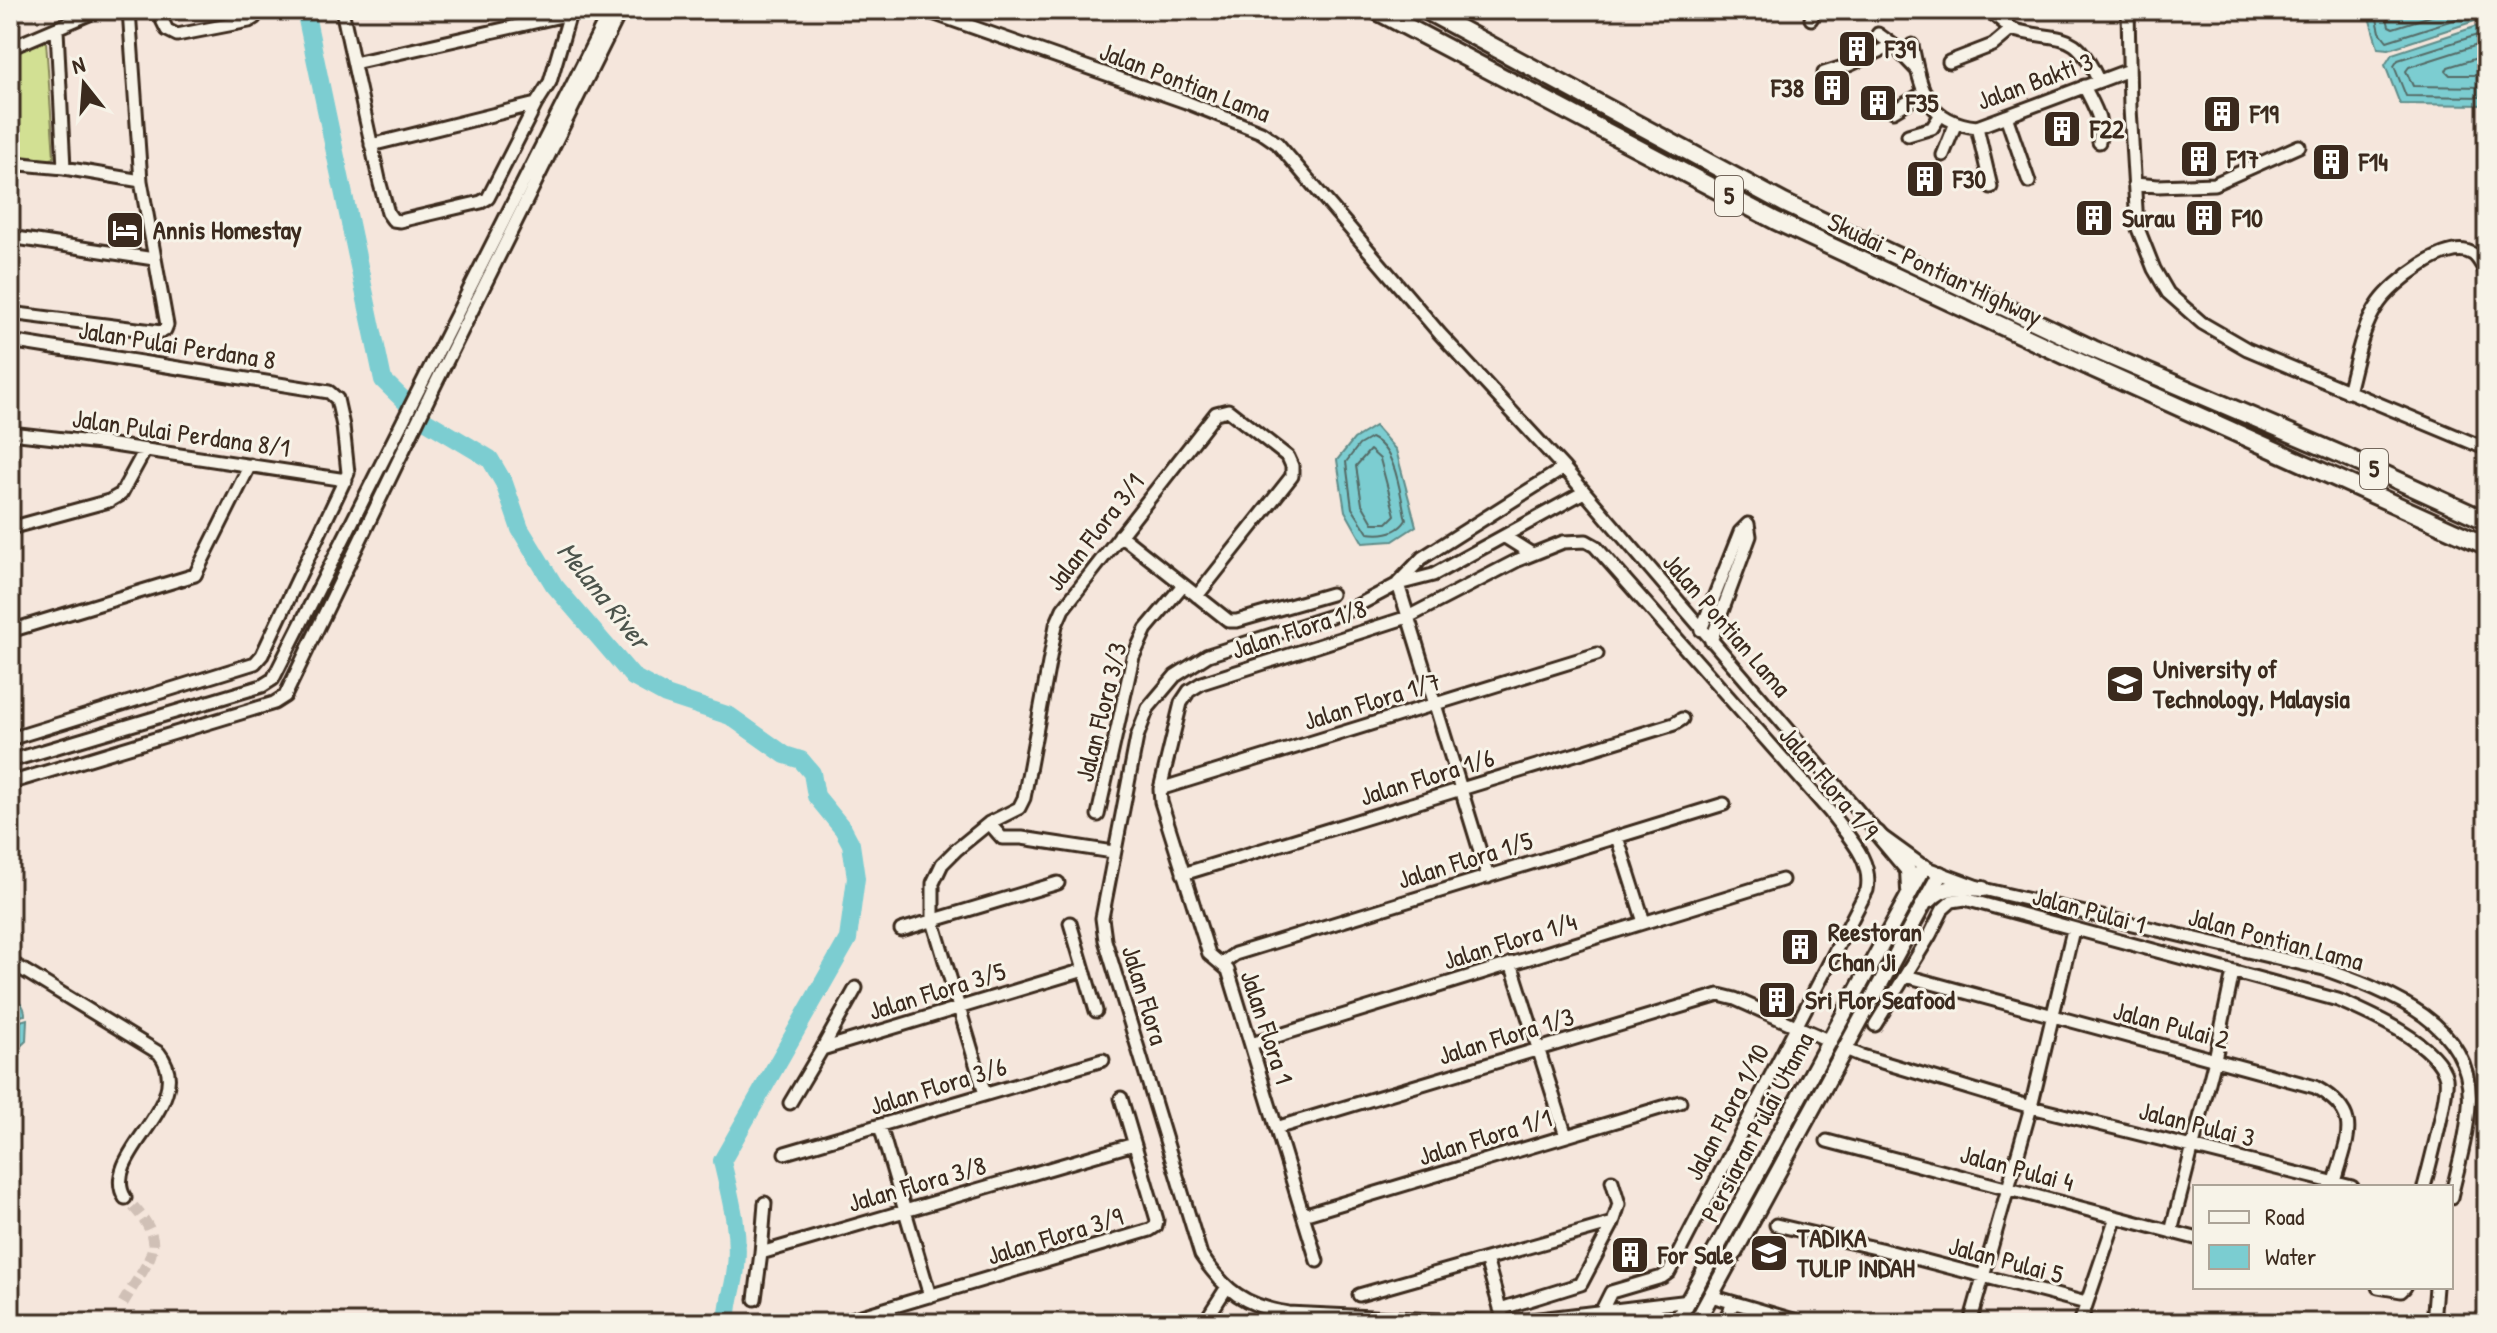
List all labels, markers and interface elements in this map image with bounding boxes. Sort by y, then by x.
building icon: F39 [1836,28,1878,70]
place label: F39 [1884,31,1916,66]
street label: Jalan Pontian Lama [1095,33,1275,130]
street label: Jalan Bakti 3 [1972,43,2098,118]
north arrow [44,44,124,124]
text: N [68,49,88,81]
building icon: F38 [1811,67,1853,109]
place label: F38 [1770,70,1804,105]
building icon: F35 [1857,82,1899,124]
place label: F35 [1905,85,1938,120]
building icon: F19 [2201,93,2243,135]
place label: F19 [2249,96,2279,131]
building icon: F22 [2041,108,2083,150]
place label: F22 [2089,111,2125,146]
building icon: F17 [2178,138,2220,180]
place label: F17 [2226,141,2259,176]
building icon: F14 [2310,141,2352,183]
place label: F14 [2358,144,2388,179]
building icon: F30 [1904,158,1946,200]
place label: F30 [1952,161,1986,196]
road number: 5 [1715,176,1743,216]
building icon: Surau [2073,197,2115,239]
building icon: F10 [2183,197,2225,239]
place label: Surau [2122,200,2176,235]
place label: F10 [2231,200,2263,235]
street label: Skudai - Pontian Highway [1822,203,2048,334]
hotel icon: Annis Homestay [104,209,146,251]
place label: Annis Homestay [153,212,302,248]
street label: Jalan Pulai Perdana 8 [76,312,278,377]
street label: Jalan Pulai Perdana 8/1 [70,400,292,465]
road number: 5 [2360,449,2388,489]
street label: Jalan Flora 3/1 [1038,466,1152,598]
water label: Melana River [549,533,661,659]
street label: Jalan Pontian Lama [1655,545,1800,704]
street label: Jalan Flora 1/8 [1227,590,1371,667]
street label: Jalan Flora 3/3 [1066,639,1135,785]
place label: University of Technology, Malaysia [2152,651,2351,717]
street label: Jalan Flora 1/7 [1299,663,1445,738]
school or university icon: University of Technology, Malaysia [2104,663,2146,705]
street label: Jalan Flora 1/9 [1772,719,1887,847]
street label: Jalan Flora 1/6 [1355,739,1498,814]
street label: Jalan Flora 1/5 [1393,822,1537,897]
street label: Jalan Pulai 1 [2029,878,2150,941]
street label: Jalan Pontian Lama [2185,898,2368,979]
street label: Jalan Flora 1/4 [1439,904,1581,977]
place label: Reestoran Chan Ji [1828,914,1922,979]
building icon: Reestoran Chan Ji [1779,926,1821,968]
street label: Jalan Flora [1114,941,1177,1049]
street label: Jalan Flora 3/5 [864,953,1010,1028]
street label: Jalan Flora 1 [1233,966,1302,1088]
building icon: Sri Flor Seafood [1756,979,1798,1021]
place label: Sri Flor Seafood [1805,982,1956,1017]
street label: Jalan Pulai 2 [2109,992,2233,1057]
street label: Jalan Flora 1/3 [1434,998,1578,1073]
street label: Persiaran Pulai Utama [1692,1026,1821,1228]
street label: Jalan Flora 1/10 [1676,1038,1777,1186]
street label: Jalan Flora 3/6 [865,1048,1010,1123]
street label: Jalan Pulai 3 [2136,1092,2259,1155]
street label: Jalan Flora 1/1 [1414,1100,1556,1173]
street label: Jalan Pulai 4 [1956,1136,2078,1199]
street label: Jalan Flora 3/8 [844,1147,990,1220]
legend [2193,1185,2453,1289]
street label: Jalan Flora 3/9 [983,1198,1127,1273]
text: Road [2265,1200,2304,1232]
place label: TADIKA TULIP INDAH [1796,1220,1915,1285]
street label: Jalan Pulai 5 [1945,1227,2067,1292]
school or university icon: TADIKA TULIP INDAH [1748,1232,1790,1274]
building icon: For Sale [1609,1234,1651,1276]
place label: For Sale [1657,1237,1734,1272]
text: Water [2265,1240,2316,1272]

